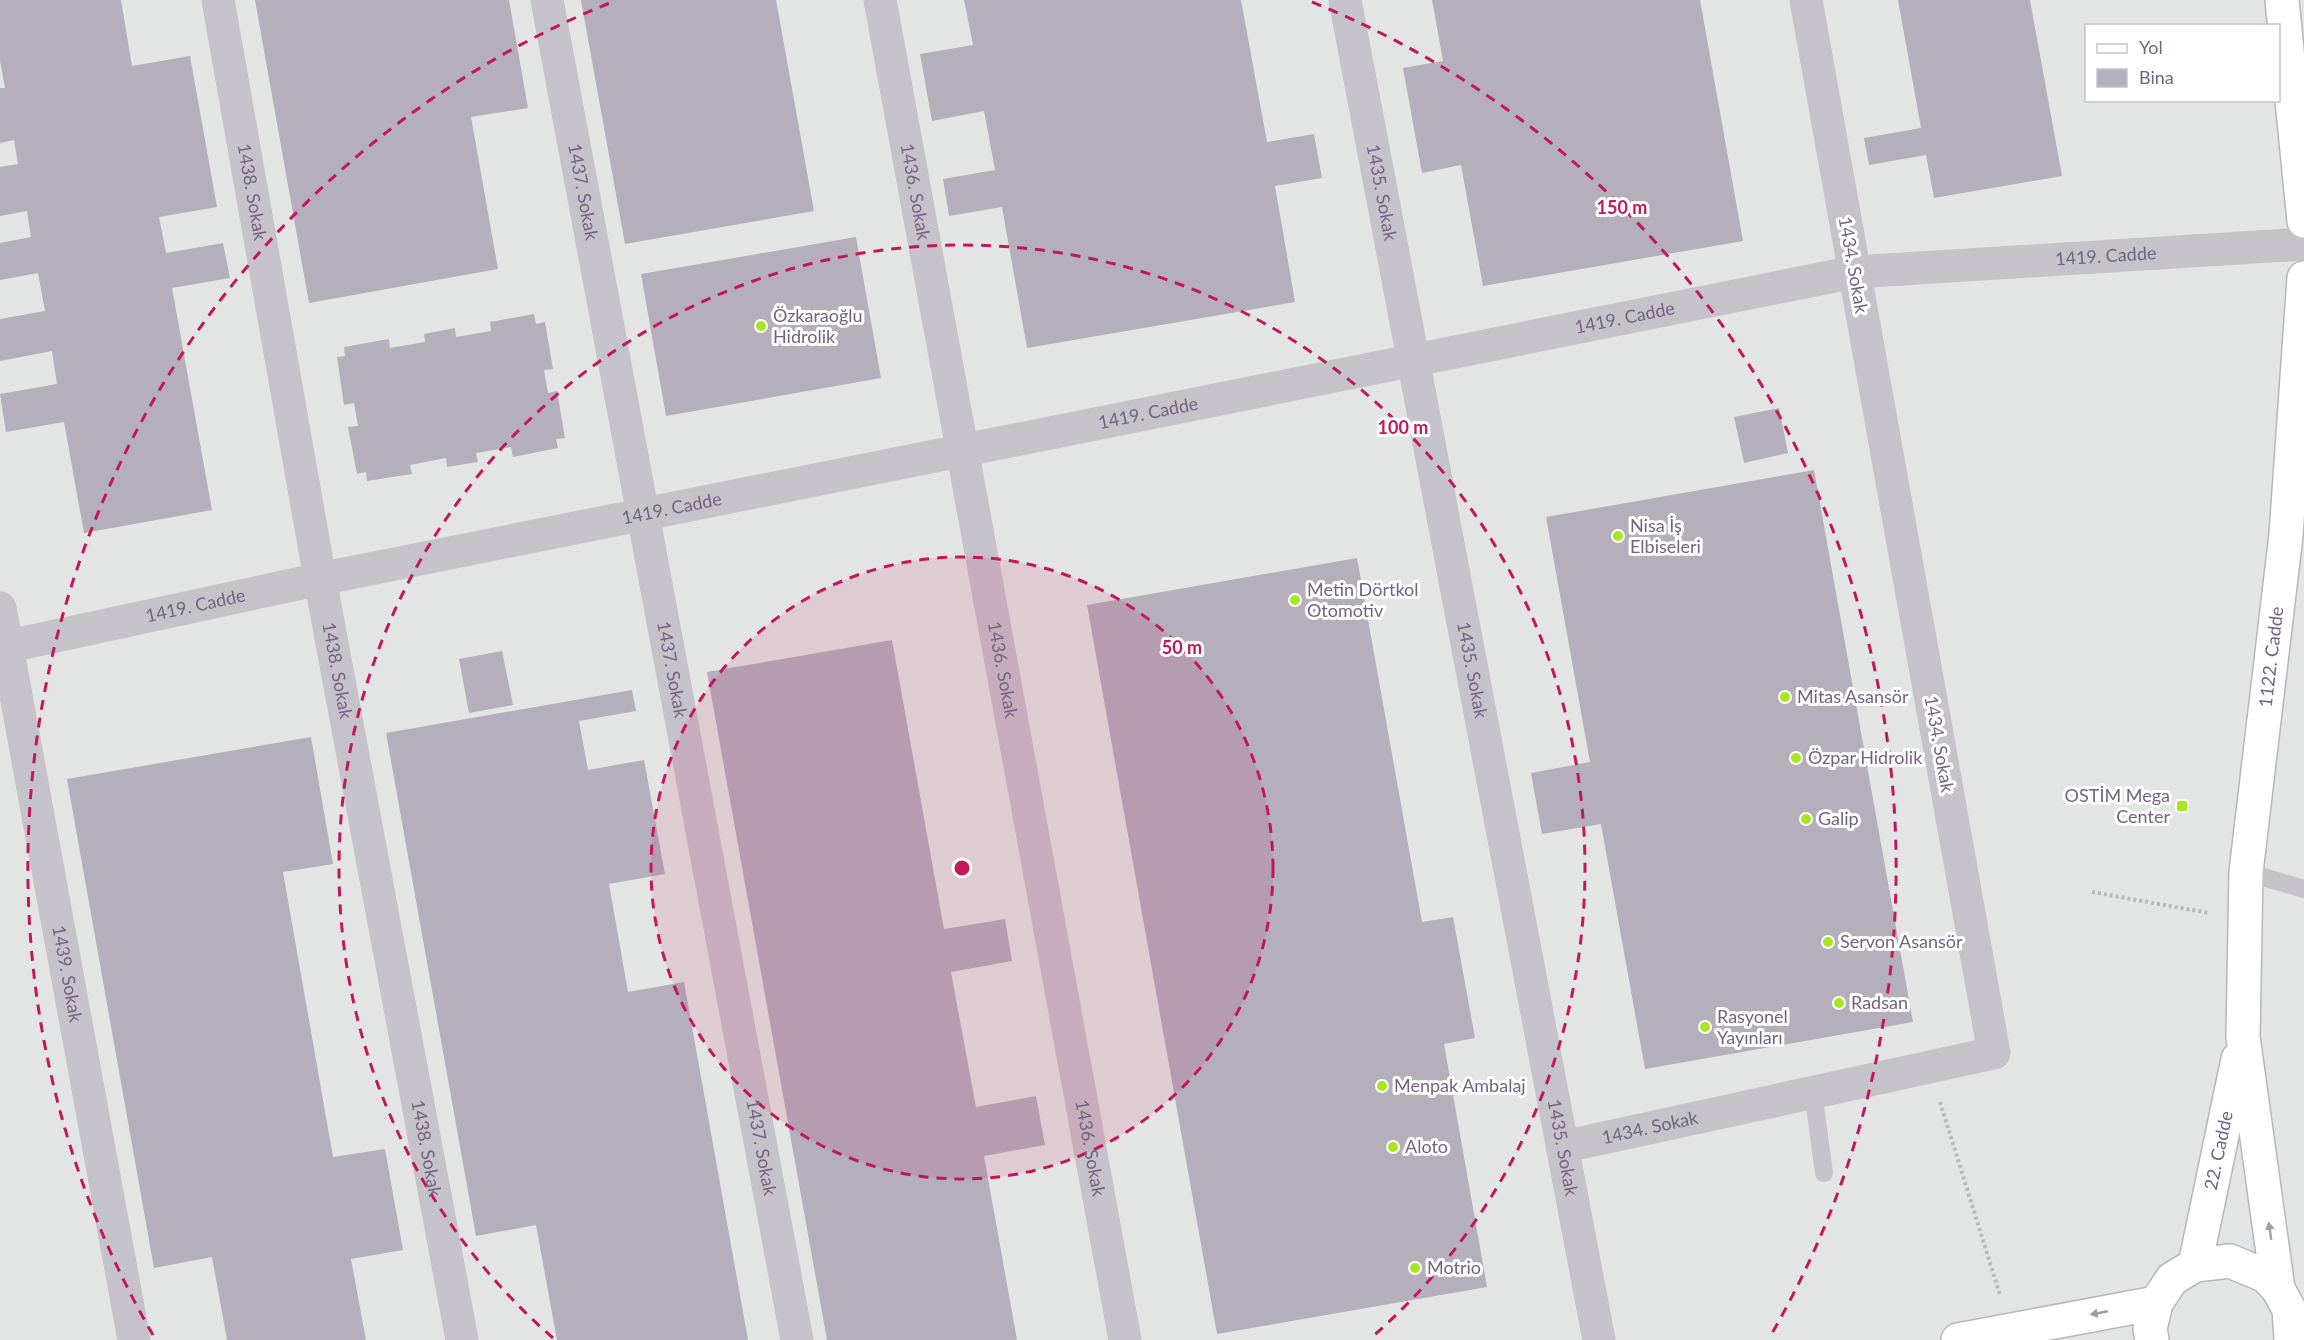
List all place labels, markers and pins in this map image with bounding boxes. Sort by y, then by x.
place label: Özkaraoğlu Hidrolik [773,304,863,347]
marker: Özkaraoğlu Hidrolik [754,319,768,333]
place label: Nisa İş Elbiseleri [1630,514,1701,557]
marker: Nisa İş Elbiseleri [1611,529,1625,543]
place label: Metin Dörtkol Otomotiv [1307,578,1418,621]
marker: Metin Dörtkol Otomotiv [1288,593,1302,607]
place label: Mitas Asansör [1797,685,1909,707]
marker: Mitas Asansör [1778,690,1792,704]
place label: Özpar Hidrolik [1808,746,1923,768]
marker: Özpar Hidrolik [1789,751,1803,765]
place label: OSTİM Mega Center [2065,784,2170,827]
marker: OSTİM Mega Center [2175,799,2189,813]
place label: Galip [1818,807,1859,829]
marker: Galip [1799,812,1813,826]
centre of rings [952,858,972,878]
place label: Servon Asansör [1840,930,1963,952]
marker: Servon Asansör [1821,935,1835,949]
place label: Radsan [1851,991,1908,1013]
marker: Radsan [1832,996,1846,1010]
place label: Rasyonel Yayınları [1717,1005,1788,1048]
marker: Rasyonel Yayınları [1698,1020,1712,1034]
place label: Menpak Ambalaj [1394,1074,1526,1096]
marker: Menpak Ambalaj [1375,1079,1389,1093]
place label: Aloto [1405,1135,1448,1157]
marker: Aloto [1386,1140,1400,1154]
place label: Motrio [1427,1256,1481,1278]
marker: Motrio [1408,1261,1422,1275]

